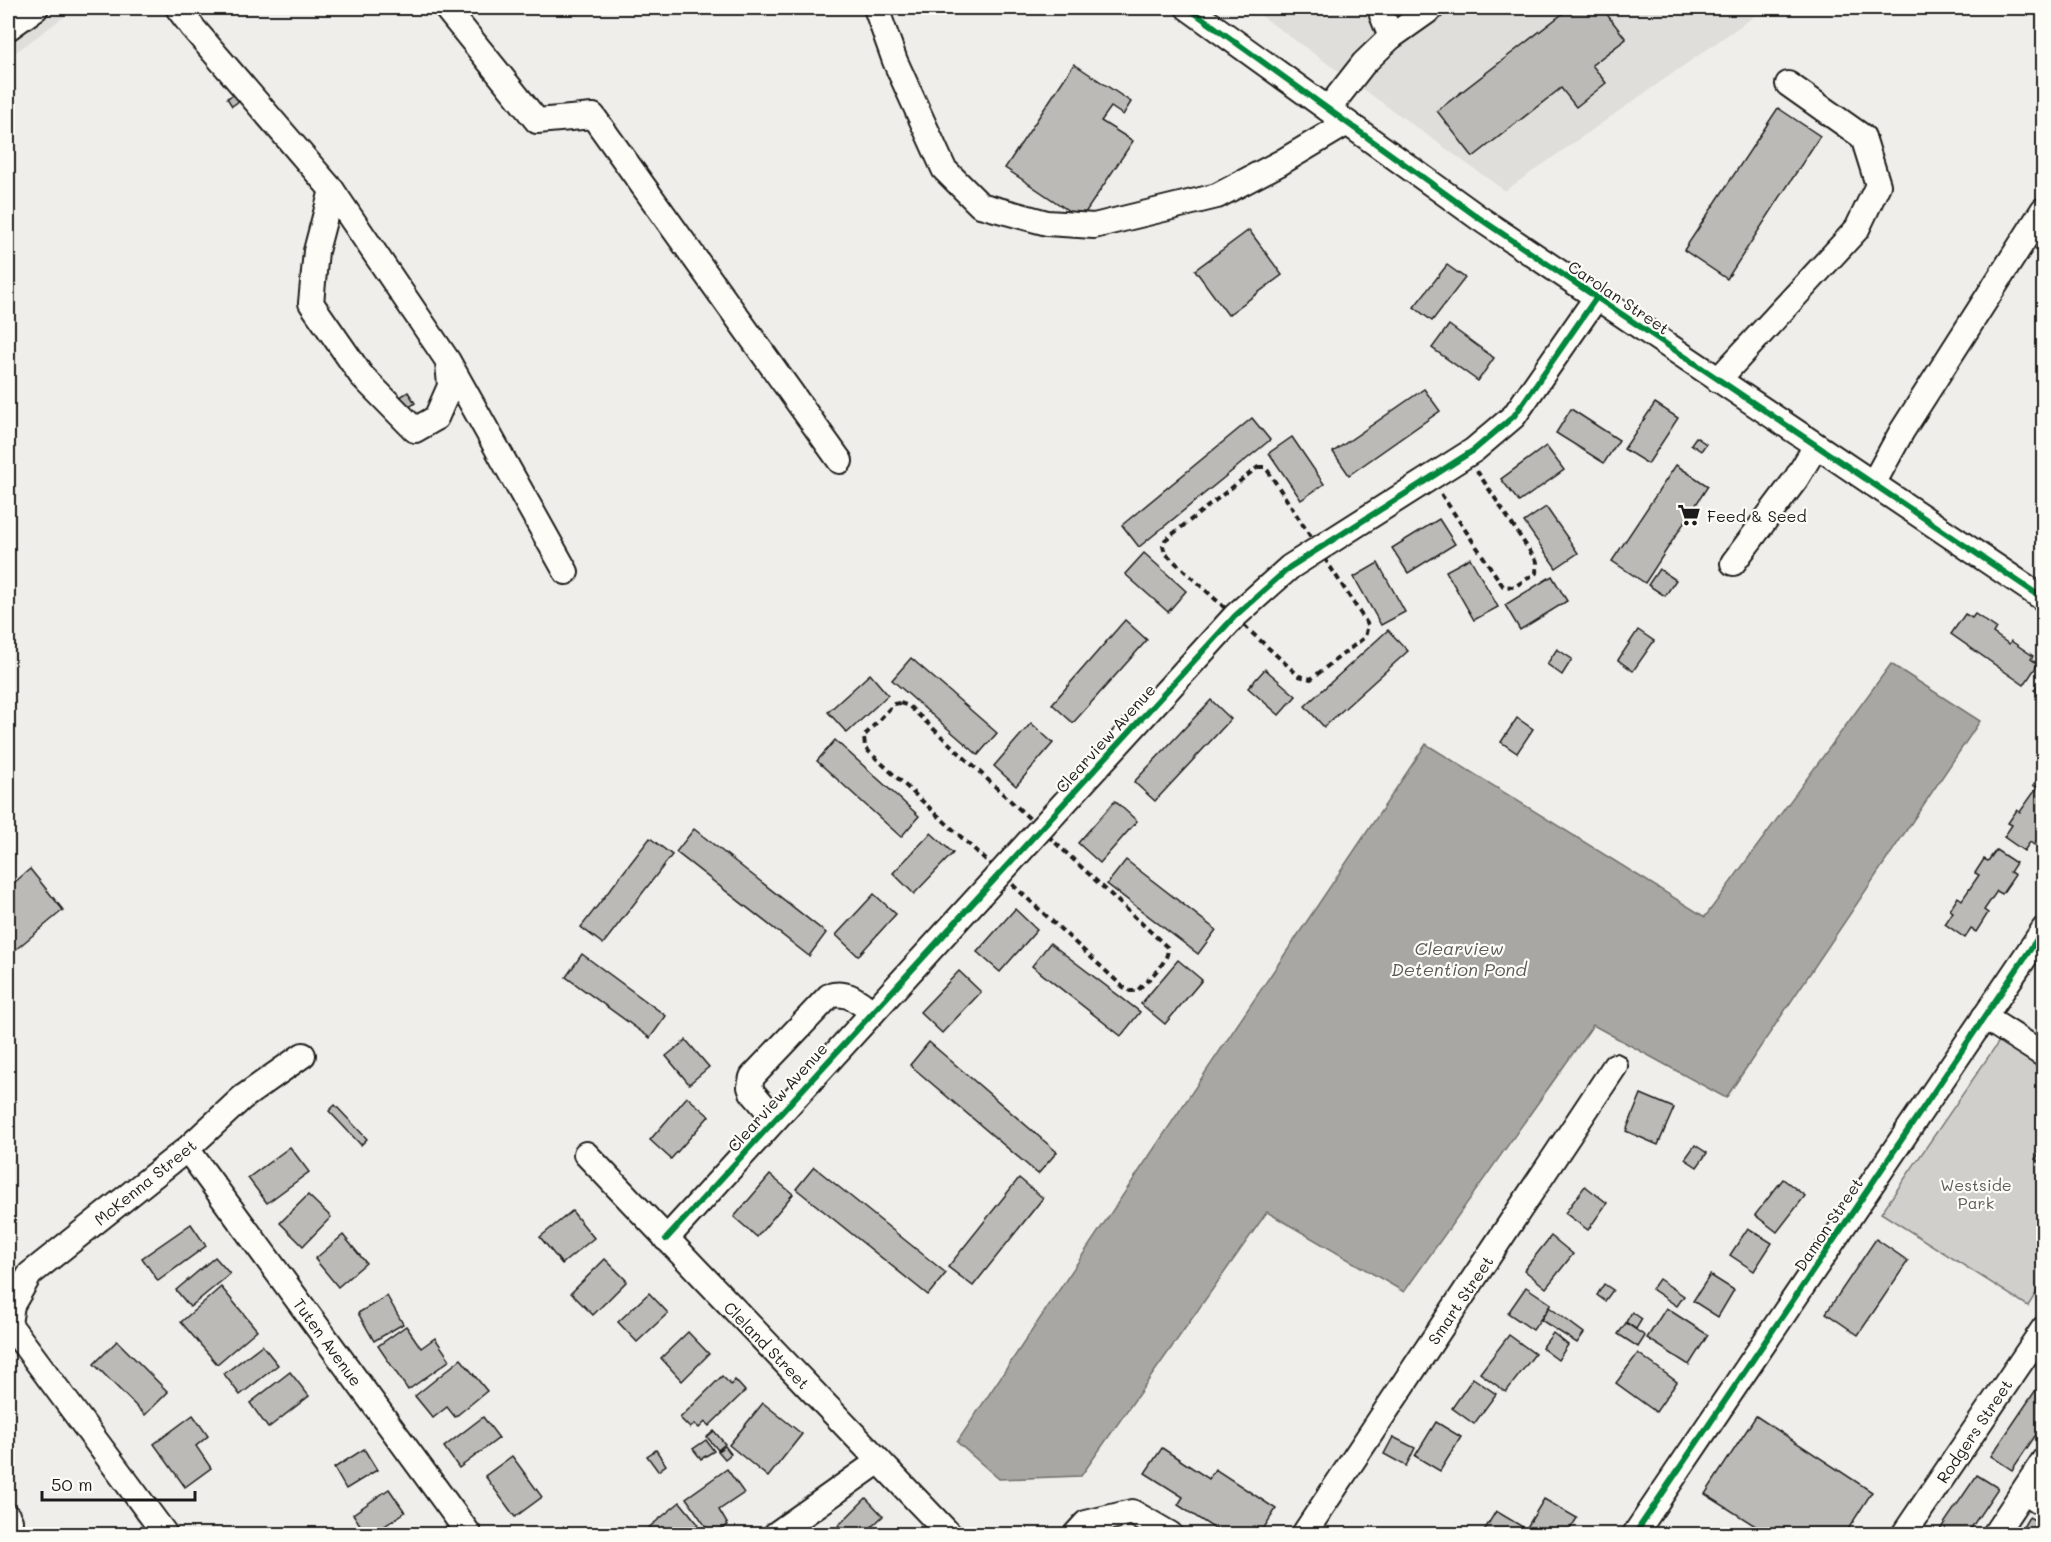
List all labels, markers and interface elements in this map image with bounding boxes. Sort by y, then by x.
street label: Carolan Street [1564,255,1674,339]
supermarket icon: Feed & Seed [1676,502,1702,528]
place label: Feed & Seed [1707,505,1807,526]
street label: Clearview Avenue [1051,679,1159,797]
water label: Clearview Detention Pond [1391,936,1528,981]
street label: Clearview Avenue [723,1038,831,1156]
street label: McKenna Street [90,1134,200,1230]
street label: Damon Street [1789,1173,1867,1275]
park label: Westside Park [1940,1174,2012,1213]
street label: Smart Street [1423,1251,1497,1349]
street label: Tuten Avenue [289,1294,367,1390]
street label: Cleland Street [720,1297,814,1393]
street label: Rodgers Street [1931,1375,2017,1487]
scale bar [42,1464,195,1502]
text: 50 m [51,1472,93,1496]

